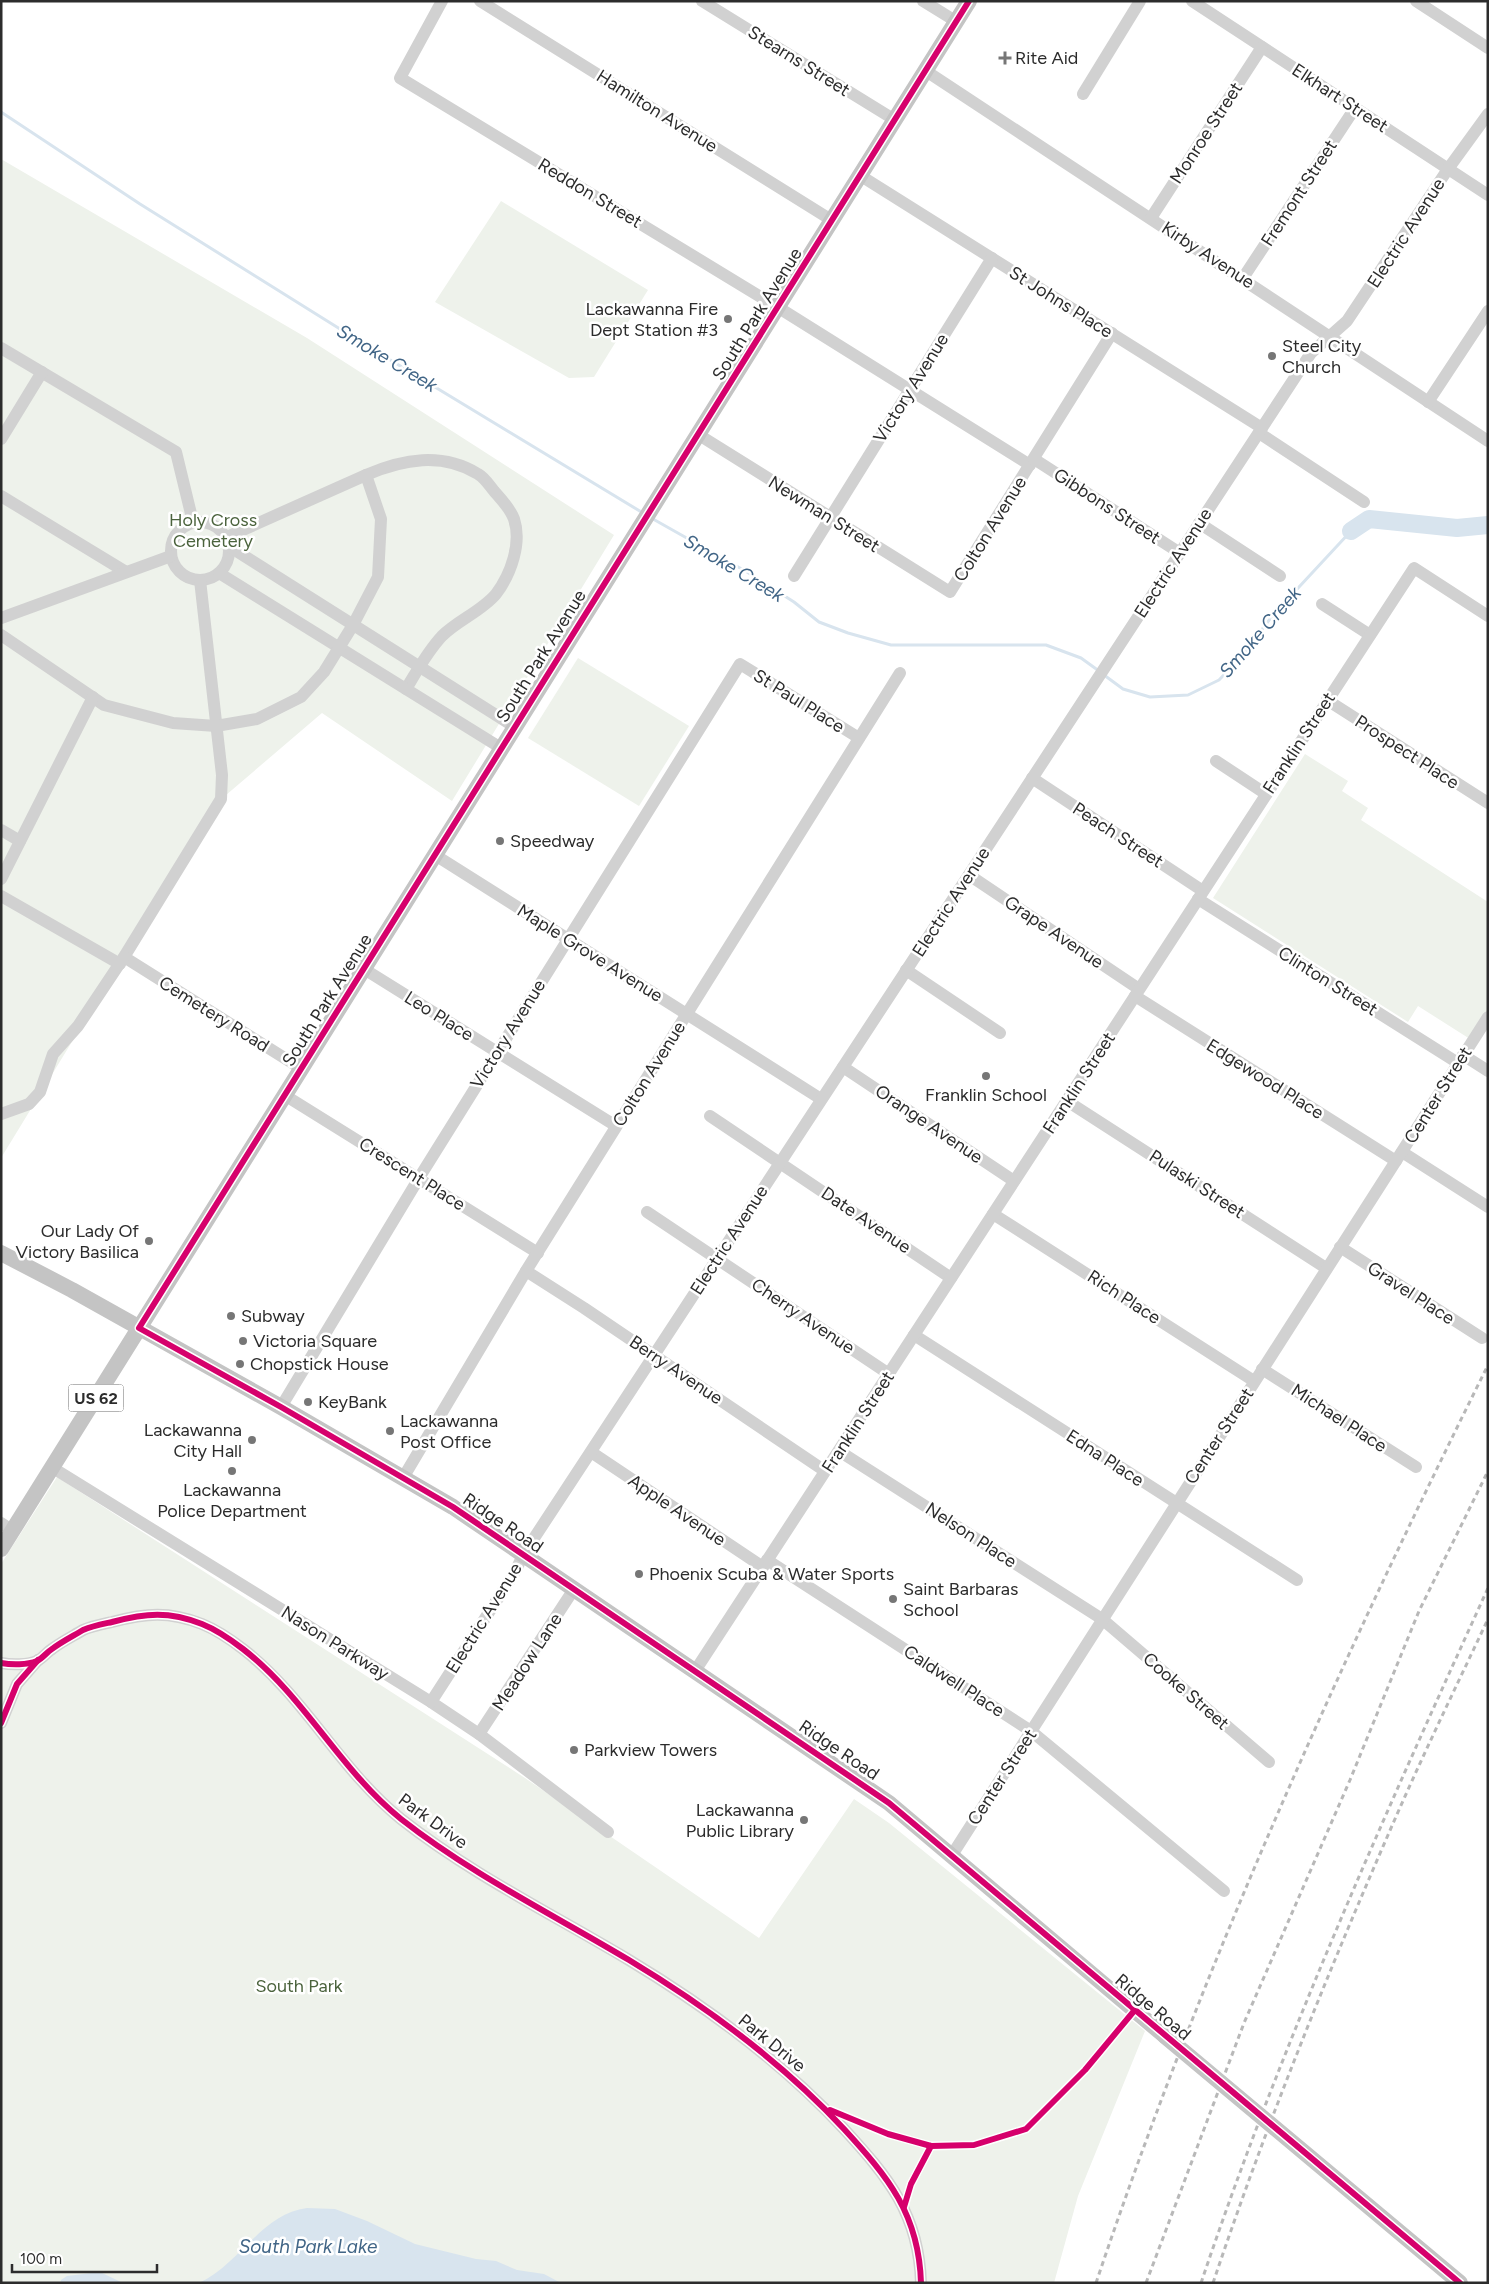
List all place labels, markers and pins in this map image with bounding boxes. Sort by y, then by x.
place label: Rite Aid [1015,47,1078,69]
marker: Rite Aid [999,52,1011,64]
place label: Lackawanna Fire Dept Station #3 [585,298,718,341]
marker: Lackawanna Fire Dept Station #3 [722,313,734,325]
place label: Steel City Church [1282,335,1362,378]
marker: Steel City Church [1266,350,1278,362]
place label: Speedway [510,830,595,852]
marker: Speedway [494,835,506,847]
marker: Franklin School [980,1070,992,1082]
place label: Franklin School [925,1084,1047,1106]
place label: Our Lady Of Victory Basilica [16,1220,139,1263]
marker: Our Lady Of Victory Basilica [143,1235,155,1247]
place label: Subway [241,1305,305,1327]
marker: Subway [225,1310,237,1322]
place label: Victoria Square [253,1330,377,1352]
marker: Victoria Square [237,1335,249,1347]
place label: Chopstick House [250,1353,389,1375]
marker: Chopstick House [234,1358,246,1370]
place label: KeyBank [318,1391,387,1413]
marker: KeyBank [302,1396,314,1408]
place label: Lackawanna Post Office [400,1410,498,1453]
place label: Lackawanna City Hall [144,1419,242,1462]
marker: Lackawanna Post Office [384,1425,396,1437]
marker: Lackawanna City Hall [246,1434,258,1446]
marker: Lackawanna Police Department [226,1465,238,1477]
place label: Lackawanna Police Department [157,1479,307,1522]
place label: Phoenix Scuba & Water Sports [649,1563,894,1585]
marker: Phoenix Scuba & Water Sports [633,1568,645,1580]
place label: Saint Barbaras School [903,1578,1018,1621]
marker: Saint Barbaras School [887,1593,899,1605]
place label: Parkview Towers [584,1739,717,1761]
marker: Parkview Towers [568,1744,580,1756]
place label: Lackawanna Public Library [686,1799,795,1842]
marker: Lackawanna Public Library [798,1814,810,1826]

